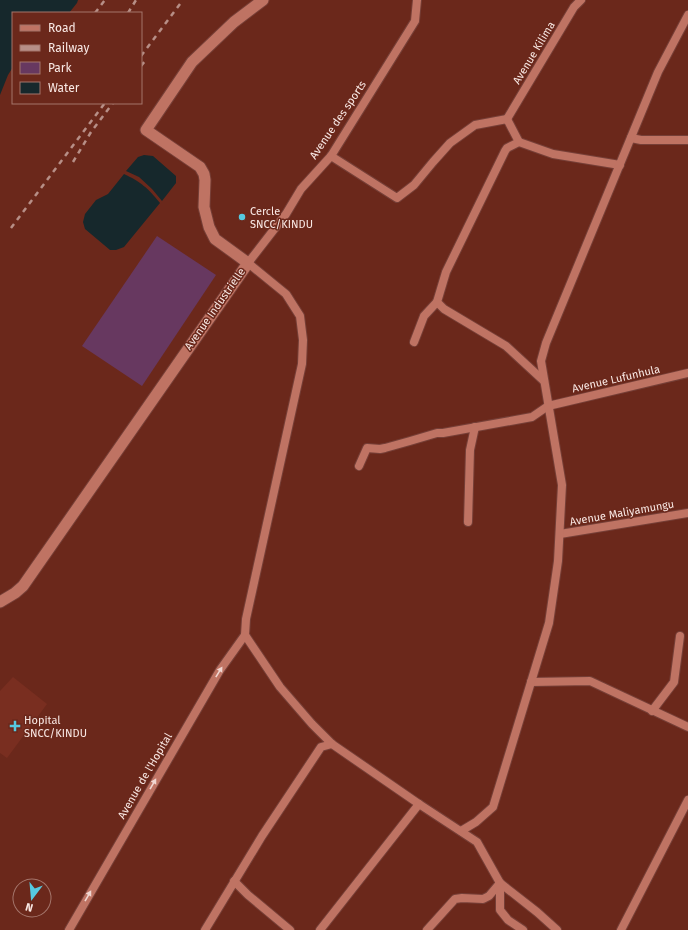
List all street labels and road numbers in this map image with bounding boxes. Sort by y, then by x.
street label: Avenue Kilima [510,19,558,87]
street label: Avenue des sports [307,78,369,162]
street label: Avenue Industrielle [182,266,248,352]
street label: Avenue Lufunhula [571,363,661,395]
street label: Avenue Maliyamungu [569,497,675,529]
street label: Avenue de l'Hopital [115,731,175,821]

